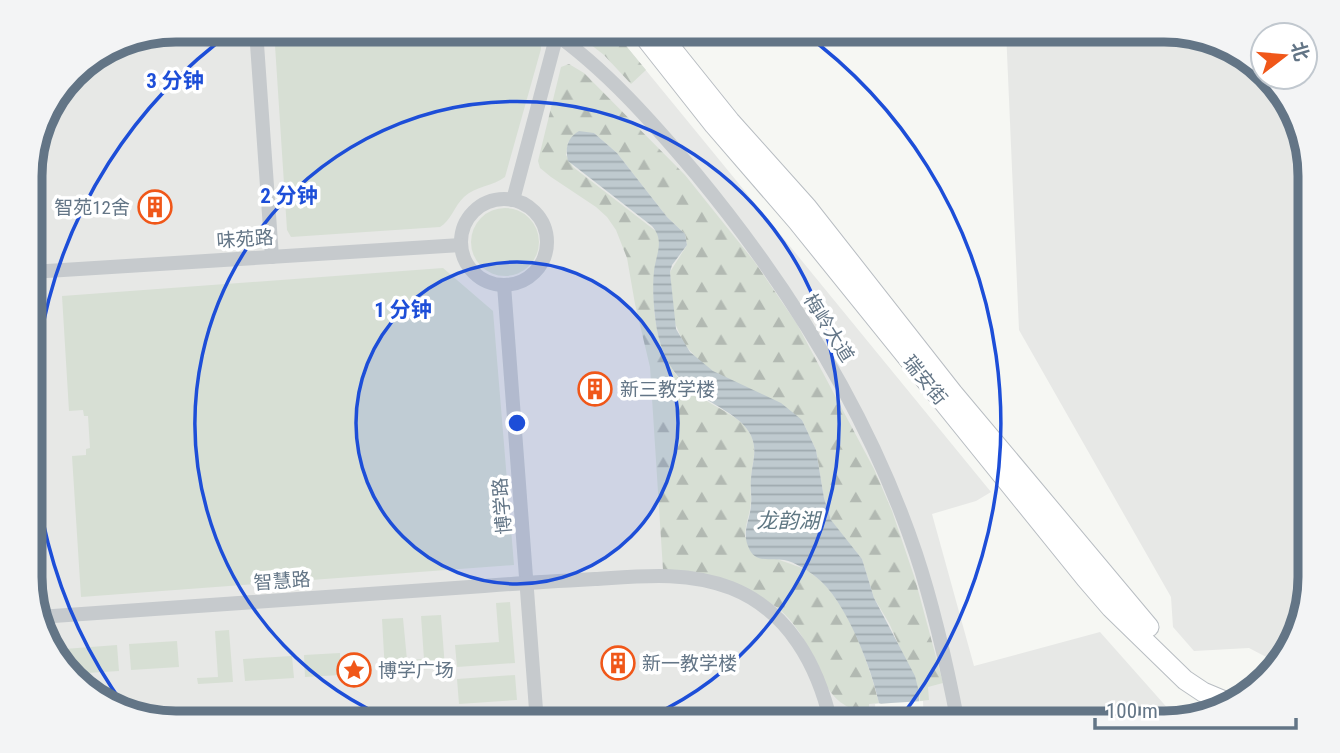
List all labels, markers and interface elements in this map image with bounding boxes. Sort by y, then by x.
north arrow [1249,21,1319,91]
text: 北 [1286,39,1314,64]
text: 3 分钟 [146,69,204,93]
text: 2 分钟 [260,184,318,208]
building icon: 智苑12舍 [136,188,174,226]
place label: 智苑12舍 [54,196,130,219]
street label: 味苑路 [216,226,274,252]
street label: 梅岭大道 [799,290,859,366]
text: 1 分钟 [374,298,432,322]
street label: 瑞安街 [898,351,952,409]
building icon: 新三教学楼 [576,370,614,408]
place label: 新三教学楼 [620,378,715,401]
centre of rings [505,411,529,435]
street label: 博学路 [488,477,516,535]
water label: 龙韵湖 [757,509,822,533]
street label: 智慧路 [253,568,311,594]
building icon: 新一教学楼 [599,644,637,682]
place icon: 博学广场 [335,651,373,689]
place label: 新一教学楼 [642,652,737,675]
place label: 博学广场 [378,659,454,682]
scale bar [1095,686,1296,730]
text: 100 m [1106,699,1158,723]

